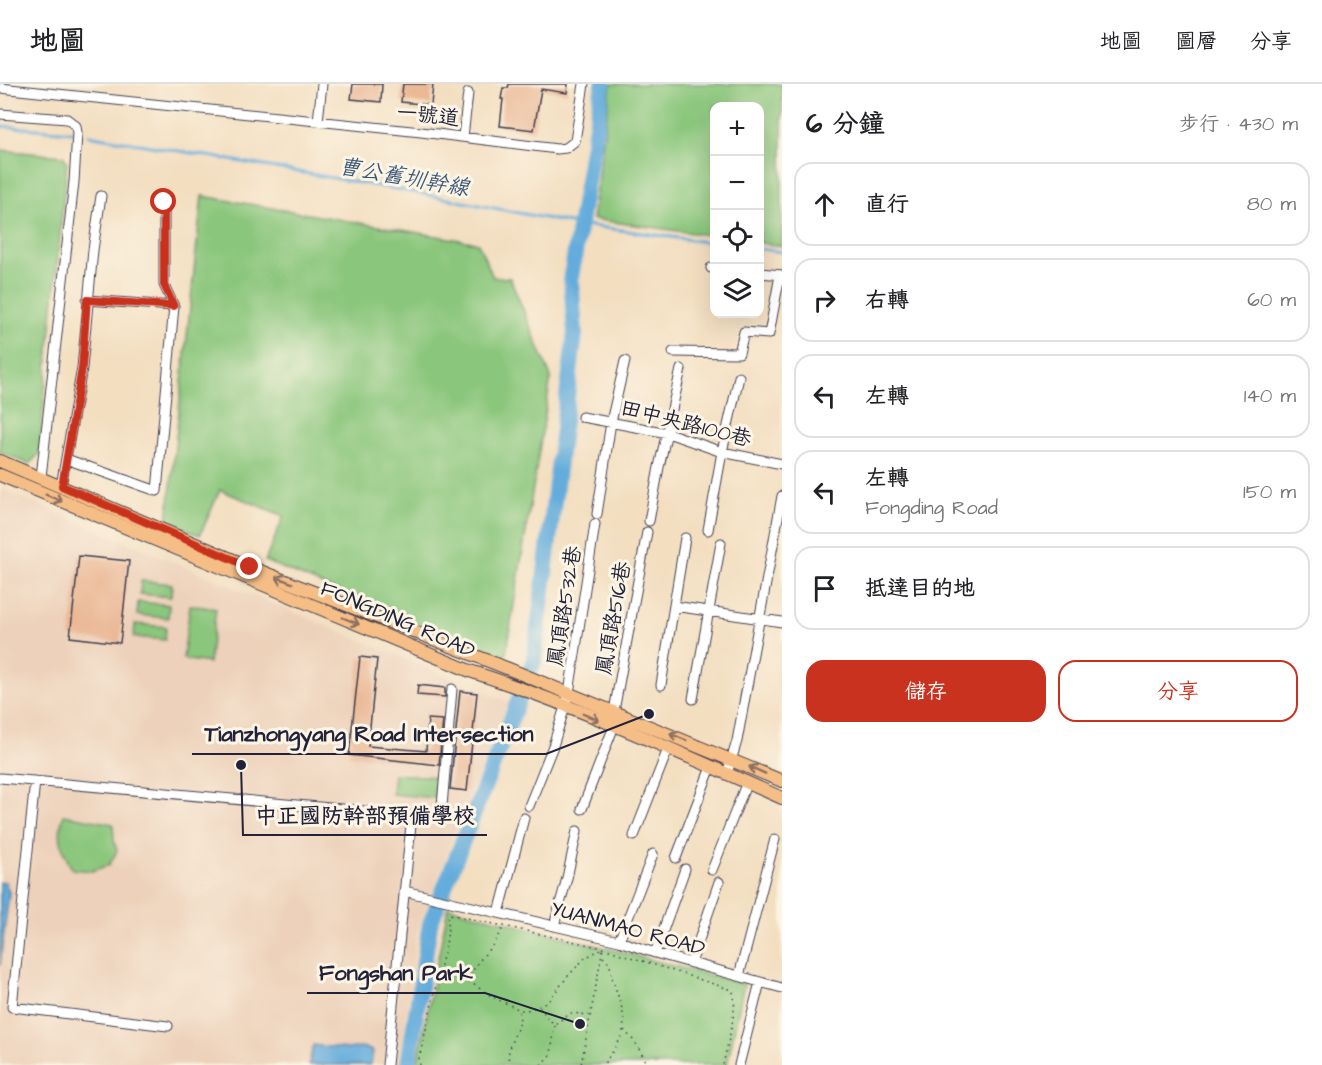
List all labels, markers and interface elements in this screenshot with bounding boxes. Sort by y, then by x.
text: 地圖 [30,22,86,61]
text: 地圖 [1100,27,1142,56]
text: 圖層 [1175,27,1217,56]
text: 分享 [1250,27,1292,56]
street label: 一號道 [395,98,461,133]
map controls [710,102,764,318]
button: + [710,102,764,156]
text: 6 分鐘 [806,106,885,142]
text: 步行 · 430 m [1179,110,1298,138]
water label: 曹公舊圳幹線 [336,151,472,204]
button: − [710,156,764,210]
route start [150,188,176,214]
icon: ahead [808,188,841,221]
text: 直行 [865,189,909,220]
text: 80 m [1247,190,1296,218]
button: locate [710,210,764,264]
button: layers [710,264,764,318]
icon: right [808,284,841,317]
text: 右轉 [865,285,909,316]
text: 60 m [1247,286,1296,314]
icon: left [808,380,841,413]
text: 左轉 [865,381,909,412]
text: 140 m [1244,382,1296,410]
street label: 田中央路100巷 [617,393,754,454]
text: 左轉 [865,463,909,494]
icon: left [808,476,841,509]
text: 150 m [1243,478,1296,506]
one-way arrow [44,493,63,504]
text: Fongding Road [865,494,998,522]
street label: 鳳頂路532巷 [541,544,588,668]
route end [236,553,262,579]
street label: 鳳頂路516巷 [589,559,638,677]
icon: arrive [808,572,841,605]
text: 抵達目的地 [865,573,975,604]
one-way arrow [275,574,294,585]
street label: FONGDING ROAD [316,574,480,665]
one-way arrow [341,616,359,627]
button: 儲存 [806,660,1046,722]
button: 分享 [1058,660,1298,722]
one-way arrow [581,712,600,723]
callout: Tianzhongyang Road Intersection [192,714,546,754]
text: Tianzhongyang Road Intersection [203,719,534,752]
one-way arrow [669,731,688,742]
one-way arrow [748,764,767,775]
callout: 中正國防幹部預備學校 [243,795,487,835]
text: 中正國防幹部預備學校 [255,801,475,832]
street label: YUANMAO ROAD [547,894,709,963]
callout: Fongshan Park [307,953,485,993]
text: Fongshan Park [319,958,473,990]

